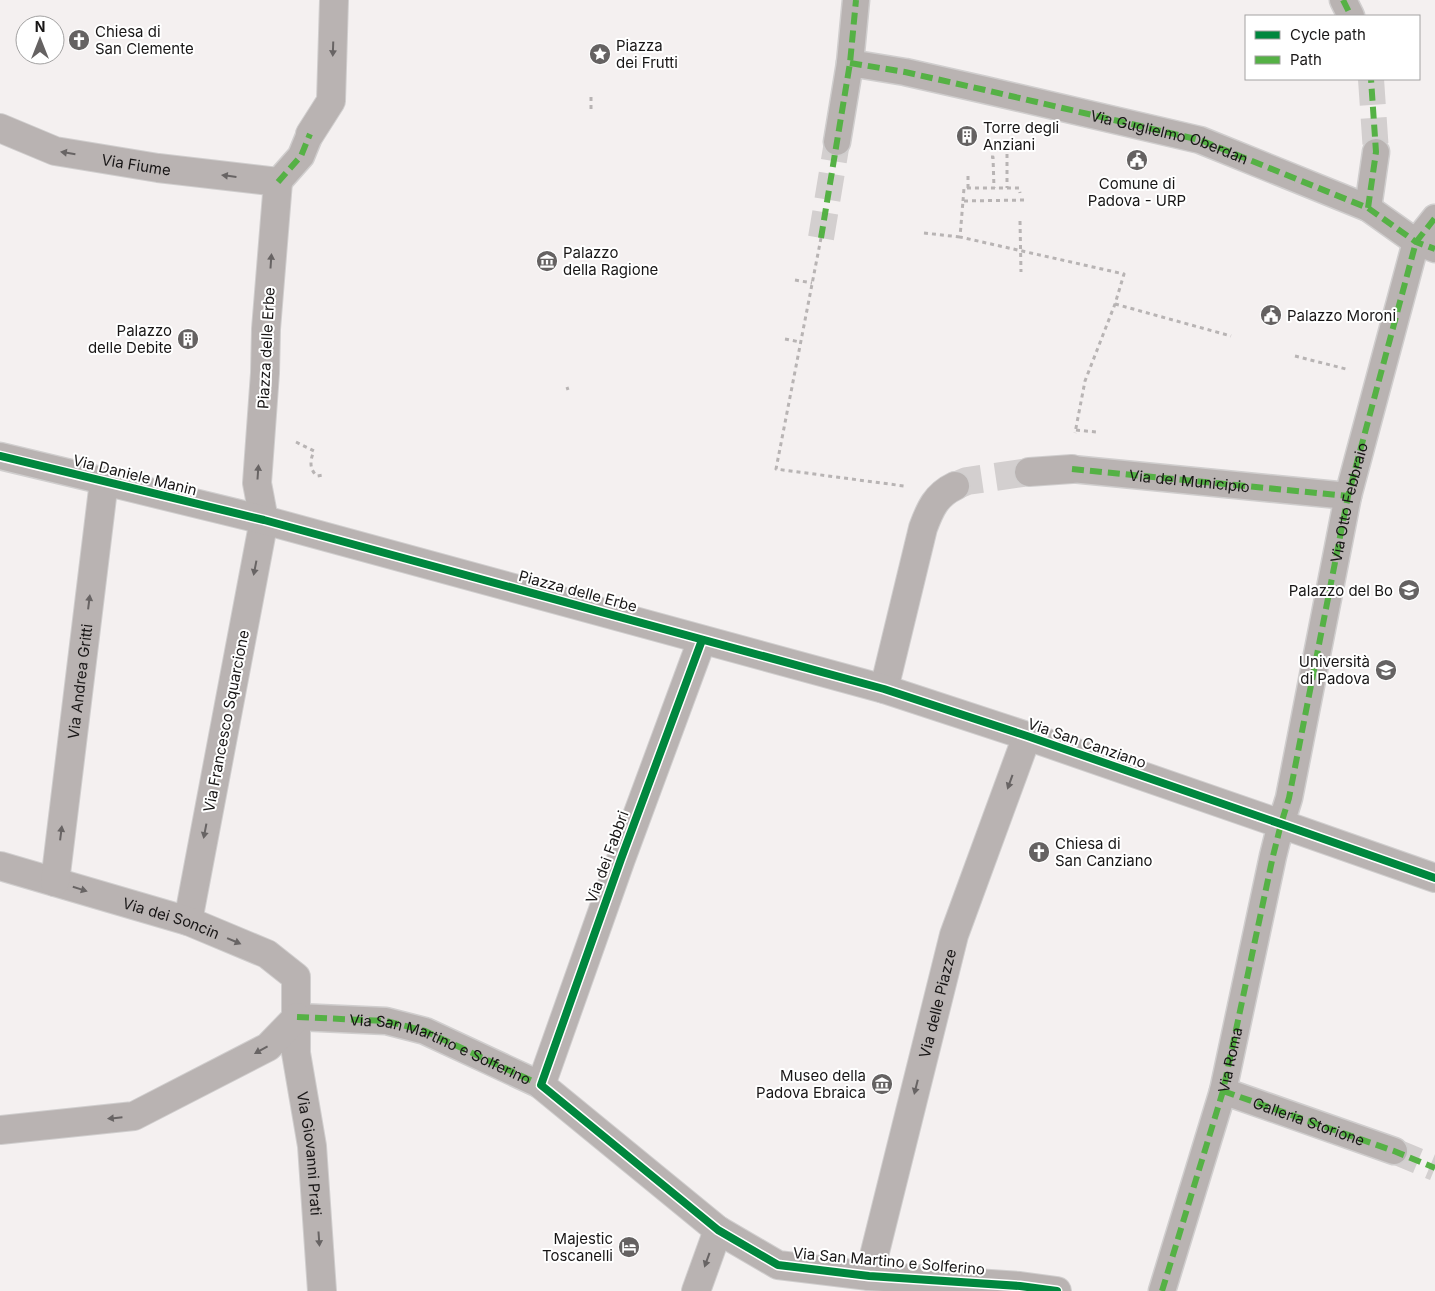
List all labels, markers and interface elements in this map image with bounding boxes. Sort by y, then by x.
north arrow [15,15,65,65]
legend [1245,15,1420,80]
text: N [35,18,45,35]
place label: Chiesa di San Clemente [95,22,194,58]
text: Cycle path [1290,25,1366,44]
church icon: Chiesa di San Clemente [67,28,91,52]
place label: Piazza dei Frutti [616,36,678,72]
one-way arrow [329,41,337,57]
place icon: Piazza dei Frutti [588,42,612,66]
text: Path [1290,50,1322,69]
street label: Via Guglielmo Oberdan [1089,105,1251,168]
place label: Torre degli Anziani [983,118,1059,154]
building icon: Torre degli Anziani [955,124,979,148]
public building icon: Comune di Padova - URP [1125,148,1149,172]
one-way arrow [60,149,76,157]
street label: Via Fiume [100,149,172,179]
one-way arrow [221,172,237,180]
place label: Comune di Padova - URP [1088,174,1186,210]
place label: Palazzo della Ragione [563,243,658,279]
museum icon: Palazzo della Ragione [535,249,559,273]
one-way arrow [267,253,275,269]
street label: Piazza delle Erbe [253,287,279,409]
public building icon: Palazzo Moroni [1259,303,1283,327]
place label: Palazzo Moroni [1287,306,1396,325]
place label: Palazzo delle Debite [88,321,172,357]
building icon: Palazzo delle Debite [176,327,200,351]
street label: Via Otto Febbraio [1326,440,1371,564]
street label: Via Daniele Manin [71,450,199,500]
one-way arrow [254,464,262,480]
street label: Via del Municipio [1128,465,1251,496]
one-way arrow [251,561,259,576]
street label: Piazza delle Erbe [517,566,639,616]
school or university icon: Palazzo del Bo [1397,578,1421,602]
place label: Palazzo del Bo [1289,581,1393,600]
one-way arrow [85,594,93,610]
street label: Via Andrea Gritti [63,623,96,740]
street label: Via Francesco Squarcione [199,628,253,814]
place label: Università di Padova [1299,652,1370,688]
school or university icon: Università di Padova [1374,658,1398,682]
street label: Via San Canziano [1025,714,1149,772]
one-way arrow [1006,775,1014,790]
street label: Via dei Fabbri [581,808,633,906]
one-way arrow [201,823,209,839]
one-way arrow [57,825,65,841]
place label: Chiesa di San Canziano [1055,834,1153,870]
church icon: Chiesa di San Canziano [1027,840,1051,864]
one-way arrow [73,886,88,894]
street label: Via dei Soncin [121,893,223,943]
one-way arrow [227,937,241,945]
street label: Via delle Piazze [914,947,960,1060]
street label: Via San Martino e Solferino [349,1010,534,1089]
street label: Via Roma [1213,1025,1246,1094]
one-way arrow [254,1046,269,1054]
place label: Museo della Padova Ebraica [756,1066,866,1102]
museum icon: Museo della Padova Ebraica [870,1072,894,1096]
one-way arrow [912,1080,920,1095]
street label: Via Giovanni Prati [293,1090,326,1216]
street label: Galleria Storione [1250,1093,1367,1150]
one-way arrow [107,1114,123,1122]
place label: Majestic Toscanelli [542,1229,613,1265]
one-way arrow [315,1232,323,1248]
hotel icon: Majestic Toscanelli [617,1235,641,1259]
street label: Via San Martino e Solferino [792,1243,986,1279]
one-way arrow [703,1253,710,1268]

